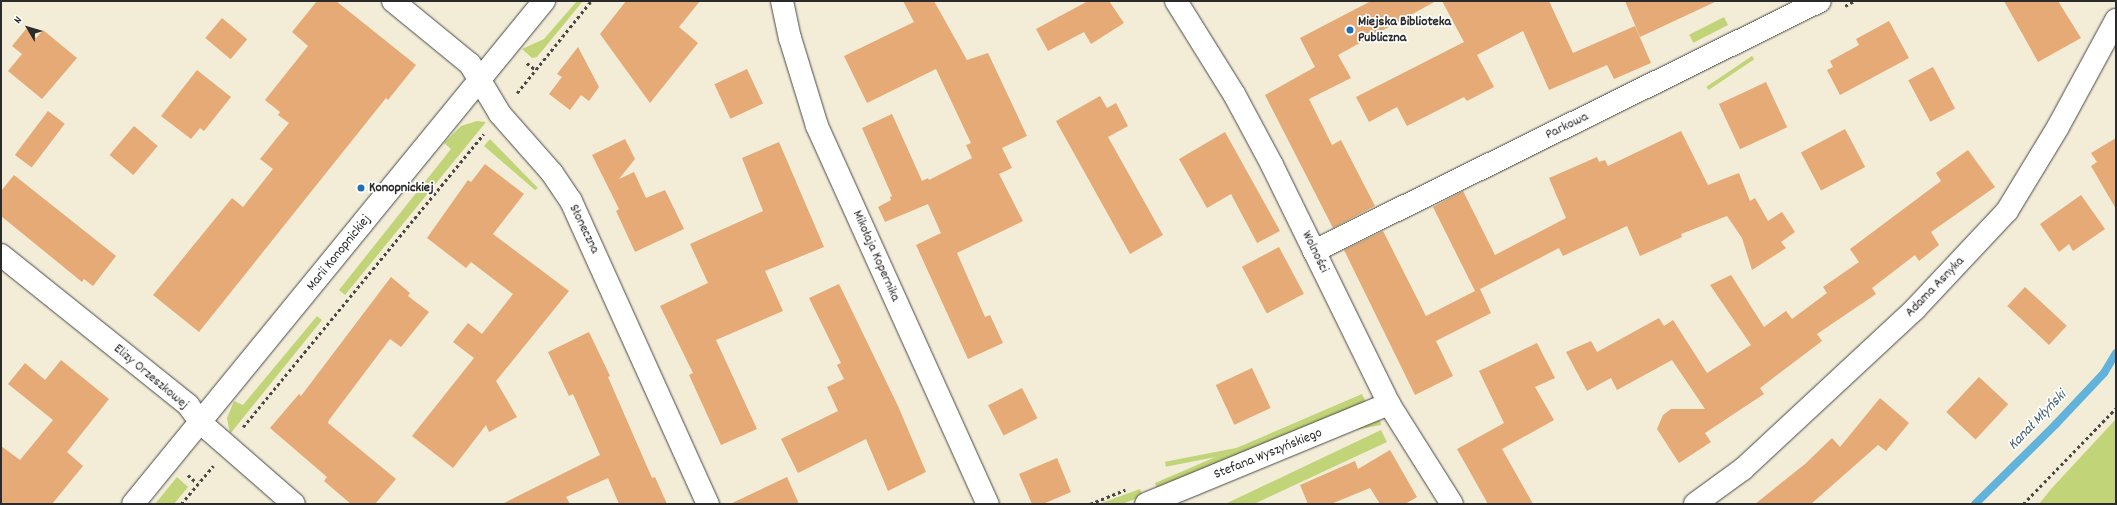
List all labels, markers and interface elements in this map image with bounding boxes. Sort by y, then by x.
north arrow [8,8,48,48]
text: N [11,14,27,28]
place label: Miejska Biblioteka Publiczna [1358,14,1451,46]
marker: Miejska Biblioteka Publiczna [1345,25,1355,35]
street label: Parkowa [1543,108,1591,144]
place label: Konopnickiej [369,180,434,196]
marker: Konopnickiej [356,183,366,193]
street label: Słoneczna [565,202,603,256]
street label: Mikołaja Kopernika [848,208,904,304]
street label: Marii Konopnickiej [303,212,375,294]
street label: Wolności [1298,228,1332,276]
street label: Adama Asnyka [1902,253,1968,321]
street label: Elizy Orzeszkowej [110,341,192,413]
water label: Kanał Młyński [2005,387,2071,455]
street label: Stefana Wyszyńskiego [1212,425,1324,483]

